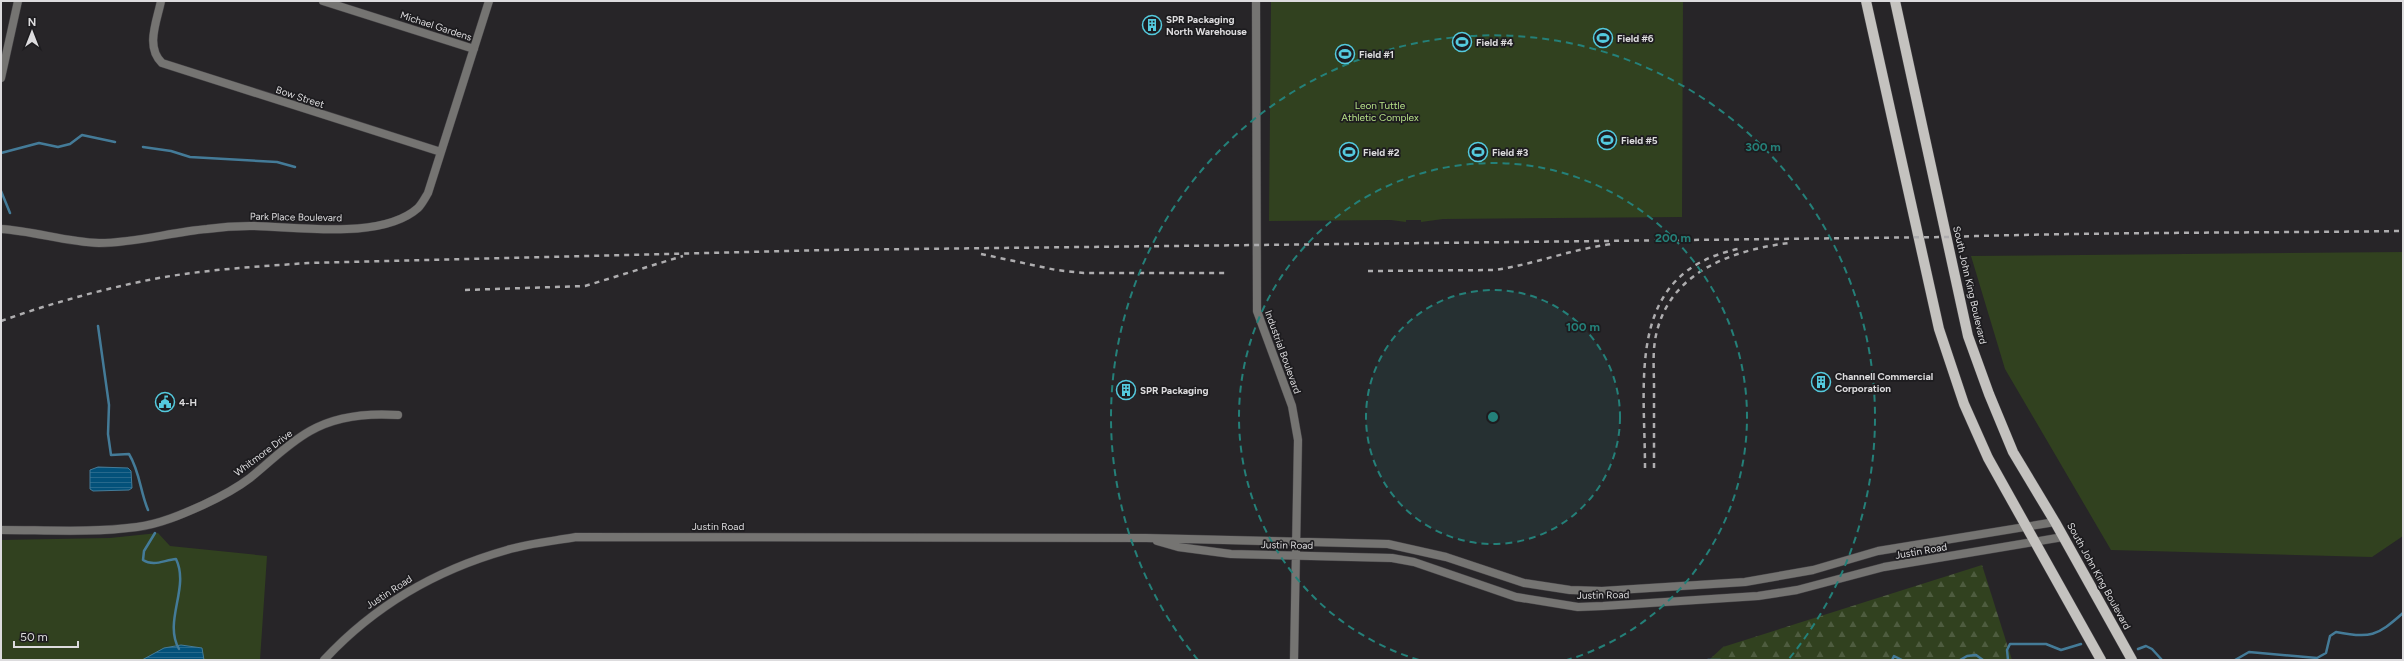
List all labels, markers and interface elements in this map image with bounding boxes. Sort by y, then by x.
street label: Michael Gardens [398,8,474,44]
north arrow [12,12,52,52]
place label: SPR Packaging North Warehouse [1166,13,1247,38]
building icon: SPR Packaging North Warehouse [1141,14,1163,36]
text: N [28,16,36,29]
sports icon: Field #6 [1592,27,1614,49]
sports icon: Field #4 [1451,31,1473,53]
place label: Field #6 [1617,32,1654,45]
place label: Field #4 [1476,36,1514,49]
sports icon: Field #1 [1334,43,1356,65]
place label: Field #1 [1359,48,1394,61]
street label: Bow Street [274,83,326,111]
park label: Leon Tuttle Athletic Complex [1341,99,1419,124]
sports icon: Field #5 [1596,129,1618,151]
place label: Field #5 [1621,134,1658,147]
text: 300 m [1745,140,1781,154]
sports icon: Field #2 [1338,141,1360,163]
sports icon: Field #3 [1467,141,1489,163]
place label: Field #2 [1363,146,1400,159]
place label: Field #3 [1492,146,1529,159]
street label: Park Place Boulevard [250,210,342,224]
street label: South John King Boulevard [1950,225,1990,345]
text: 200 m [1655,231,1691,245]
street label: Industrial Boulevard [1262,308,1304,396]
text: 100 m [1566,320,1600,334]
place label: Channell Commercial Corporation [1835,370,1933,395]
building icon: Channell Commercial Corporation [1810,371,1832,393]
building icon: SPR Packaging [1115,379,1137,401]
place label: SPR Packaging [1140,384,1208,397]
public building icon: 4-H [154,391,176,413]
place label: 4-H [179,396,197,409]
centre of rings [1486,410,1500,424]
street label: Whitmore Drive [231,426,295,479]
street label: Justin Road [692,520,744,533]
street label: South John King Boulevard [2064,520,2134,632]
street label: Justin Road [1261,538,1314,552]
street label: Justin Road [1894,540,1948,562]
street label: Justin Road [363,572,415,612]
street label: Justin Road [1577,588,1630,602]
scale bar [14,623,78,649]
text: 50 m [20,630,48,644]

